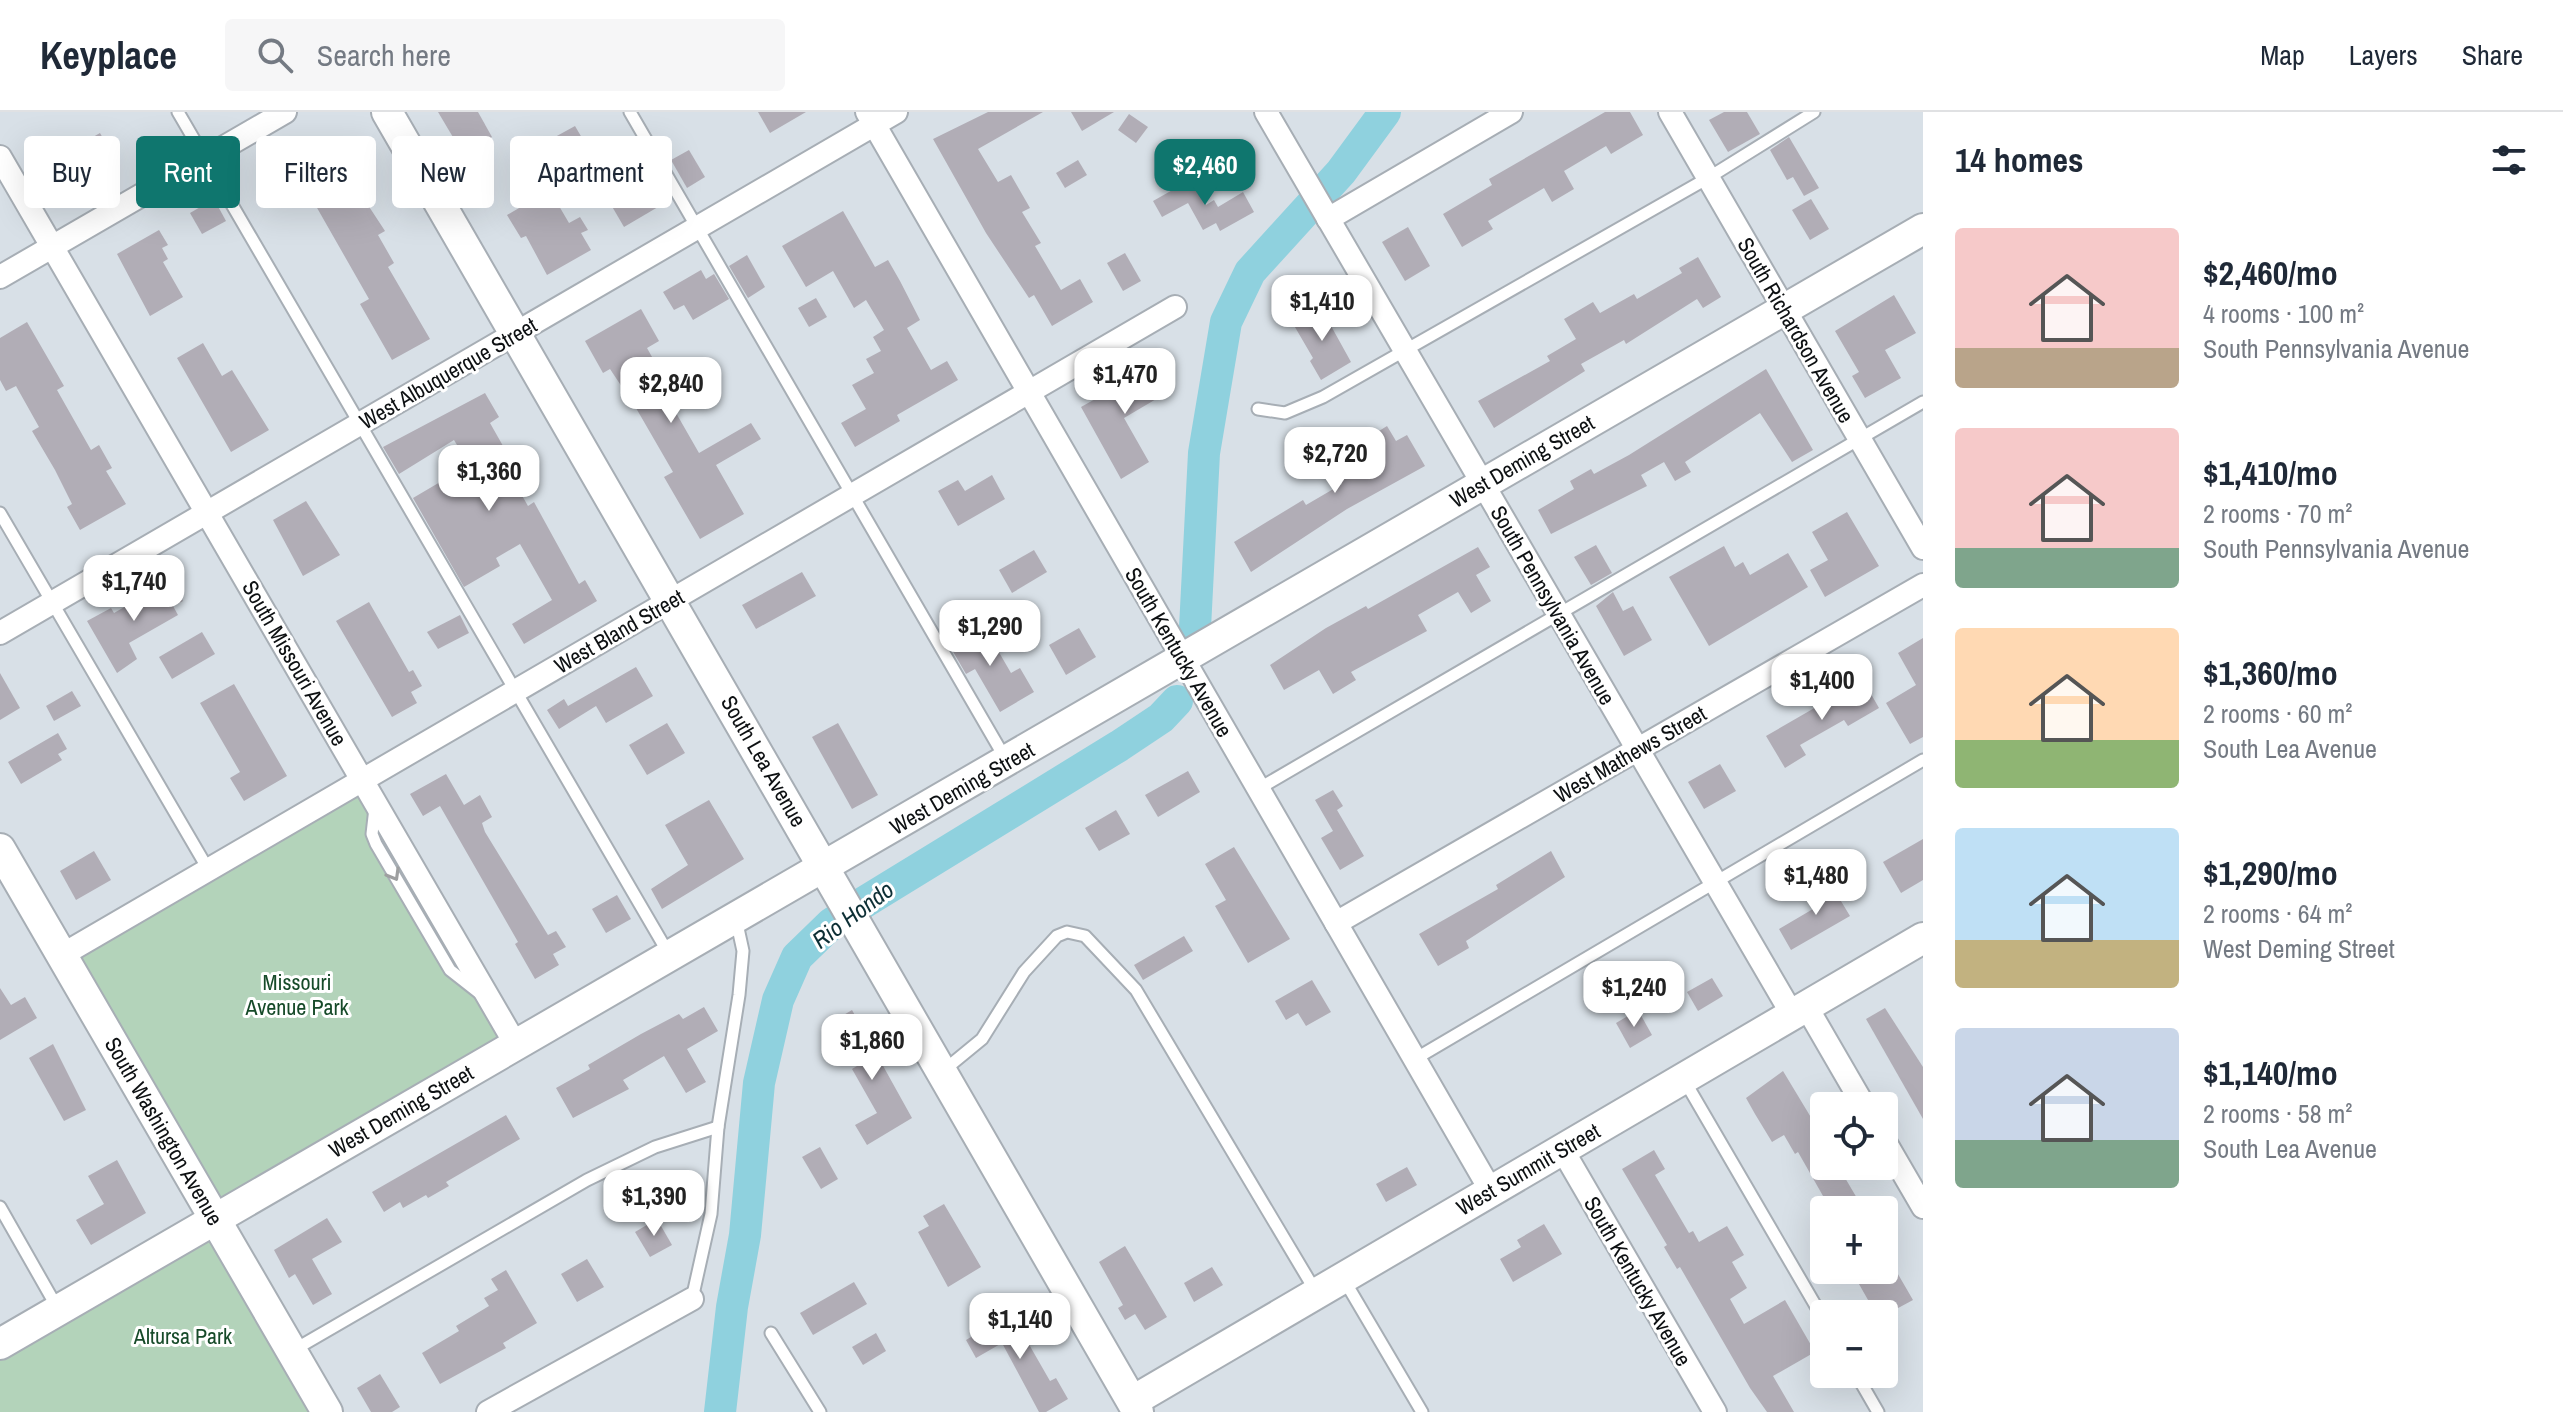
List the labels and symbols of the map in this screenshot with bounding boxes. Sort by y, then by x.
pin: $2,460 [1140,139,1270,207]
street label: South Richardson Avenue [1731,232,1861,428]
pin: $1,410 [1257,275,1387,343]
street label: West Albuquerque Street [354,310,542,436]
pin: $1,470 [1060,348,1190,416]
pin: $2,840 [606,357,736,425]
street label: West Deming Street [1444,407,1600,515]
pin: $2,720 [1270,427,1400,495]
pin: $1,360 [424,445,554,513]
street label: South Pennsylvania Avenue [1484,500,1622,710]
pin: $1,740 [69,555,199,623]
street label: South Kentucky Avenue [1118,562,1240,742]
street label: South Missouri Avenue [235,575,355,751]
street label: West Bland Street [549,582,689,680]
pin: $1,290 [925,600,1055,668]
pin: $1,400 [1757,654,1887,722]
street label: South Lea Avenue [714,690,814,832]
street label: West Mathews Street [1548,698,1712,810]
street label: West Deming Street [884,734,1040,842]
pin: $1,480 [1751,849,1881,917]
one-way arrow [384,866,400,881]
water label: Rio Hondo [805,873,900,955]
pin: $1,240 [1569,961,1699,1029]
park label: Missouri Avenue Park [245,967,349,1022]
pin: $1,860 [807,1014,937,1082]
street label: South Washington Avenue [98,1031,230,1231]
street label: West Deming Street [323,1057,479,1165]
street label: West Summit Street [1451,1116,1605,1222]
pin: $1,390 [589,1170,719,1238]
street label: South Kentucky Avenue [1577,1191,1699,1371]
pin: $1,140 [955,1293,1085,1361]
park label: Altursa Park [133,1321,233,1351]

